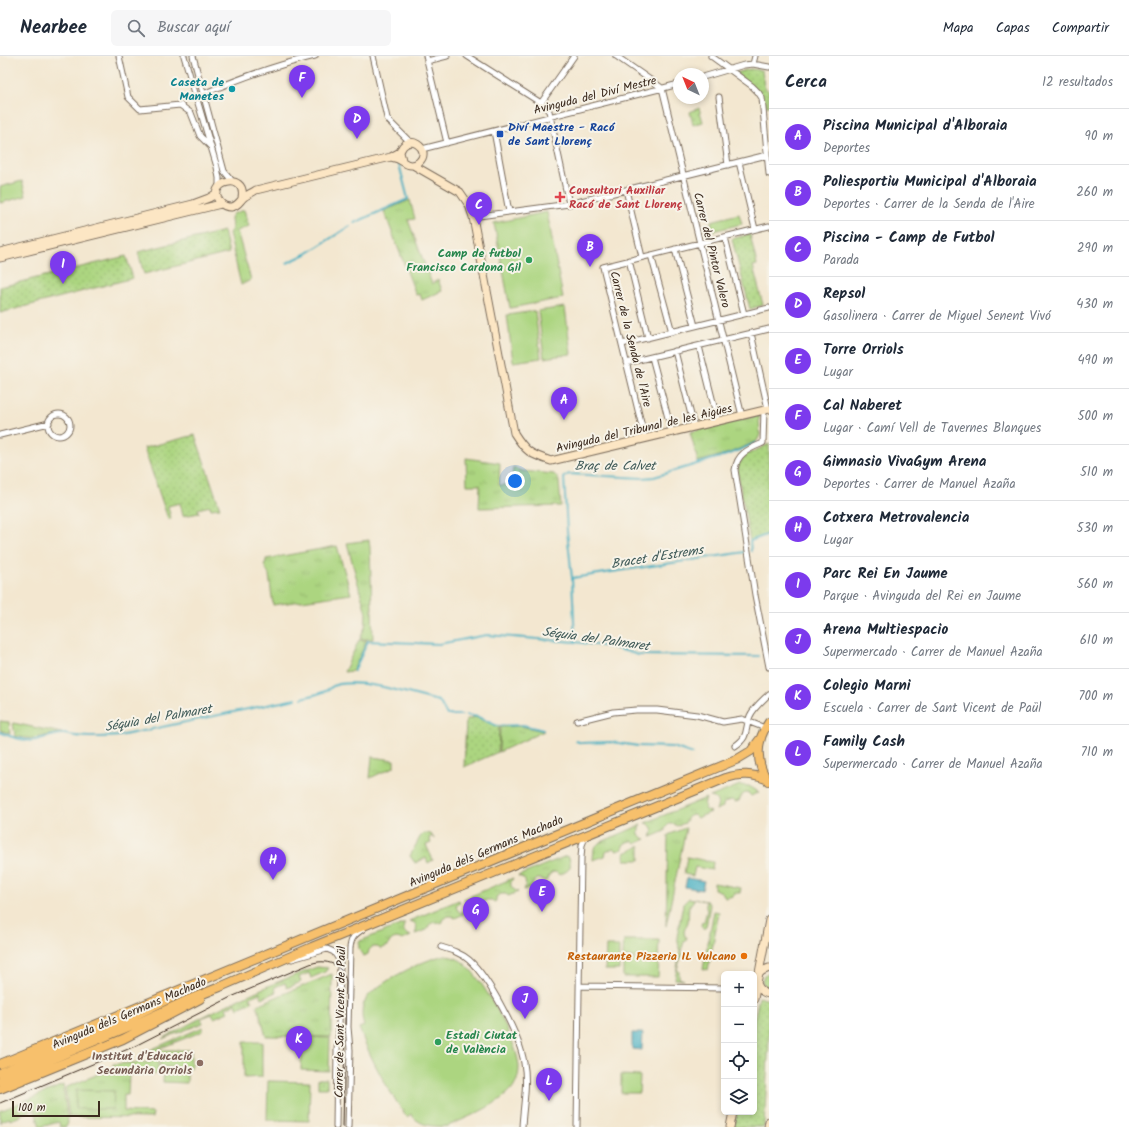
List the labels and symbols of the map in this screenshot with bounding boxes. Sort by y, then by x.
pin: F [289,65,315,98]
north arrow [673,68,709,104]
street label: Avinguda del Diví Mestre [532,71,659,120]
place label: Caseta de Manetes [171,73,224,106]
marker: Caseta de Manetes [227,84,237,94]
pin: D [344,106,370,139]
place label: Diví Maestre - Racó de Sant Llorenç [508,118,616,151]
marker: Diví Maestre - Racó de Sant Llorenç [495,129,505,139]
place label: Consultori Auxiliar Racó de Sant Llorenç [569,181,683,214]
street label: Carrer del Pintor Valero [688,190,735,310]
marker: Consultori Auxiliar Racó de Sant Llorenç [554,191,566,203]
pin: C [466,192,492,225]
pin: B [577,234,603,267]
place label: Camp de futbol Francisco Cardona Gil [406,244,522,277]
pin: I [50,251,76,284]
marker: Camp de futbol Francisco Cardona Gil [524,255,534,265]
street label: Carrer de la Senda de l'Aire [604,269,657,410]
pin: A [551,387,577,420]
street label: Avinguda del Tribunal de les Aigües [555,401,733,455]
water label: Braç de Calvet [575,456,657,477]
your location [505,471,525,491]
water label: Bracet d'Estrems [610,540,706,575]
water label: Séquia del Palmaret [541,622,653,658]
water label: Séquia del Palmaret [103,698,215,738]
street label: Avinguda dels Germans Machado [406,810,566,893]
pin: H [260,847,286,880]
pin: E [529,879,555,912]
pin: G [463,897,489,930]
street label: Carrer de Sant Vicent de Paül [330,946,351,1098]
place label: Restaurante Pizzeria IL Vulcano [567,947,737,966]
marker: Restaurante Pizzeria IL Vulcano [739,951,749,961]
street label: Avinguda dels Germans Machado [49,972,209,1055]
pin: J [512,986,538,1019]
pin: K [286,1026,312,1059]
place label: Estadi Ciutat de València [446,1026,518,1059]
marker: Estadi Ciutat de València [433,1037,443,1047]
place label: Institut d'Educació Secundària Orriols [92,1047,194,1080]
marker: Institut d'Educació Secundària Orriols [195,1058,205,1068]
pin: L [536,1068,562,1101]
scale bar [12,1099,100,1118]

